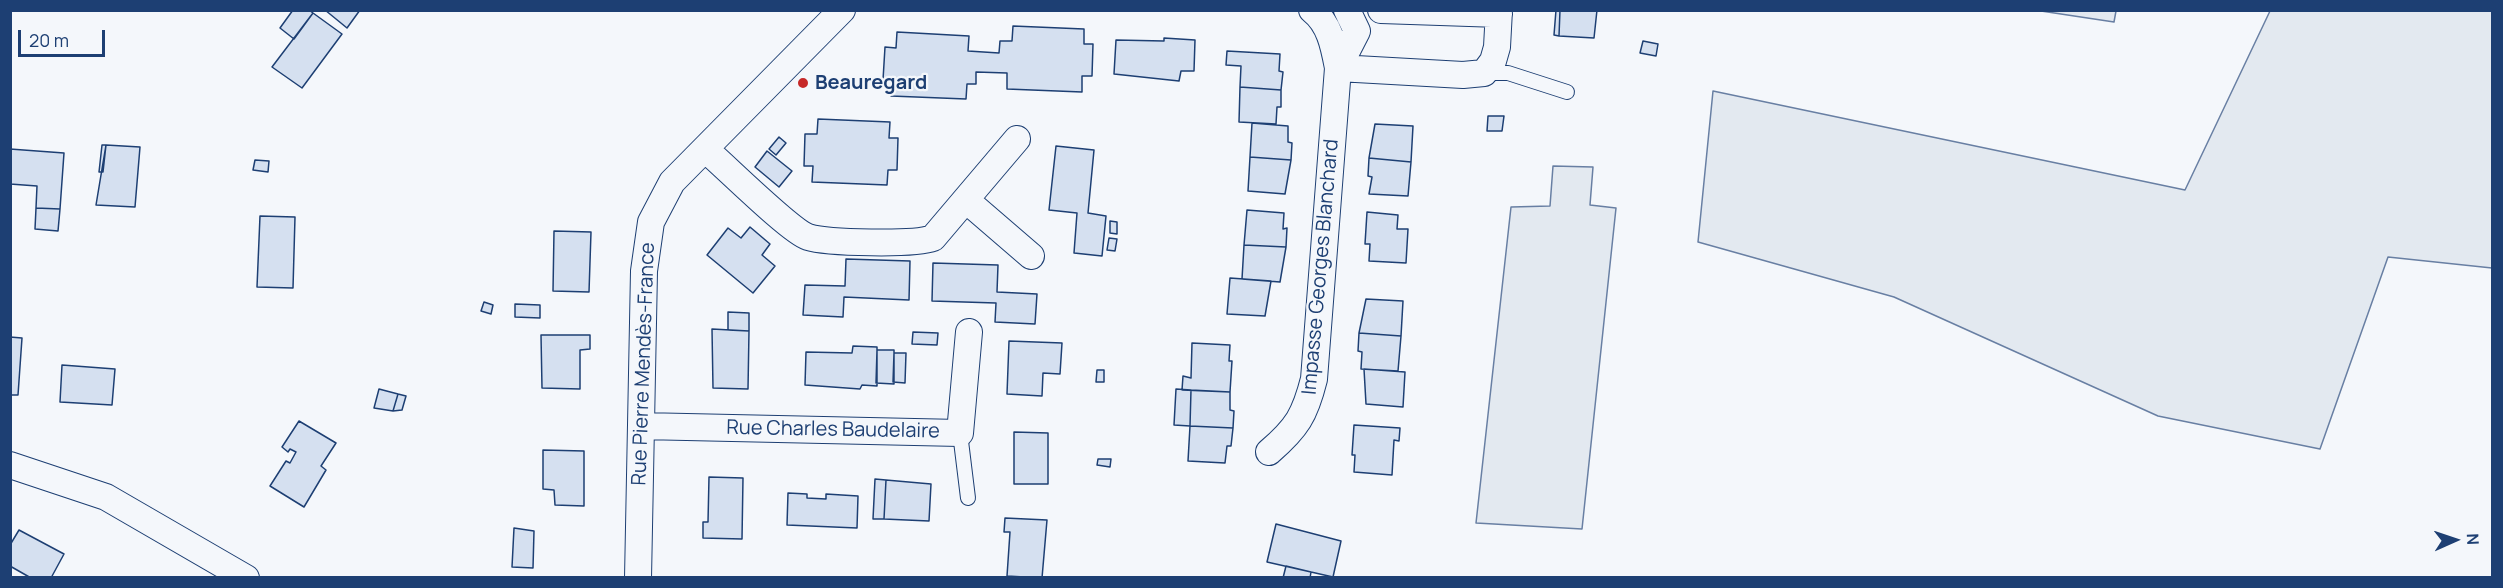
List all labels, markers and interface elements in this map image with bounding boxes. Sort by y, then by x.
scale bar [21,18,108,56]
text: 20 m [29,28,69,52]
place label: Beauregard [815,71,927,95]
marker: Beauregard [796,76,810,90]
street label: Impasse Georges Blanchard [1298,138,1344,396]
street label: Rue Pierre Mendès-France [628,242,660,486]
street label: Rue Charles Baudelaire [726,416,940,444]
north arrow [2425,510,2485,570]
text: N [2462,533,2484,545]

